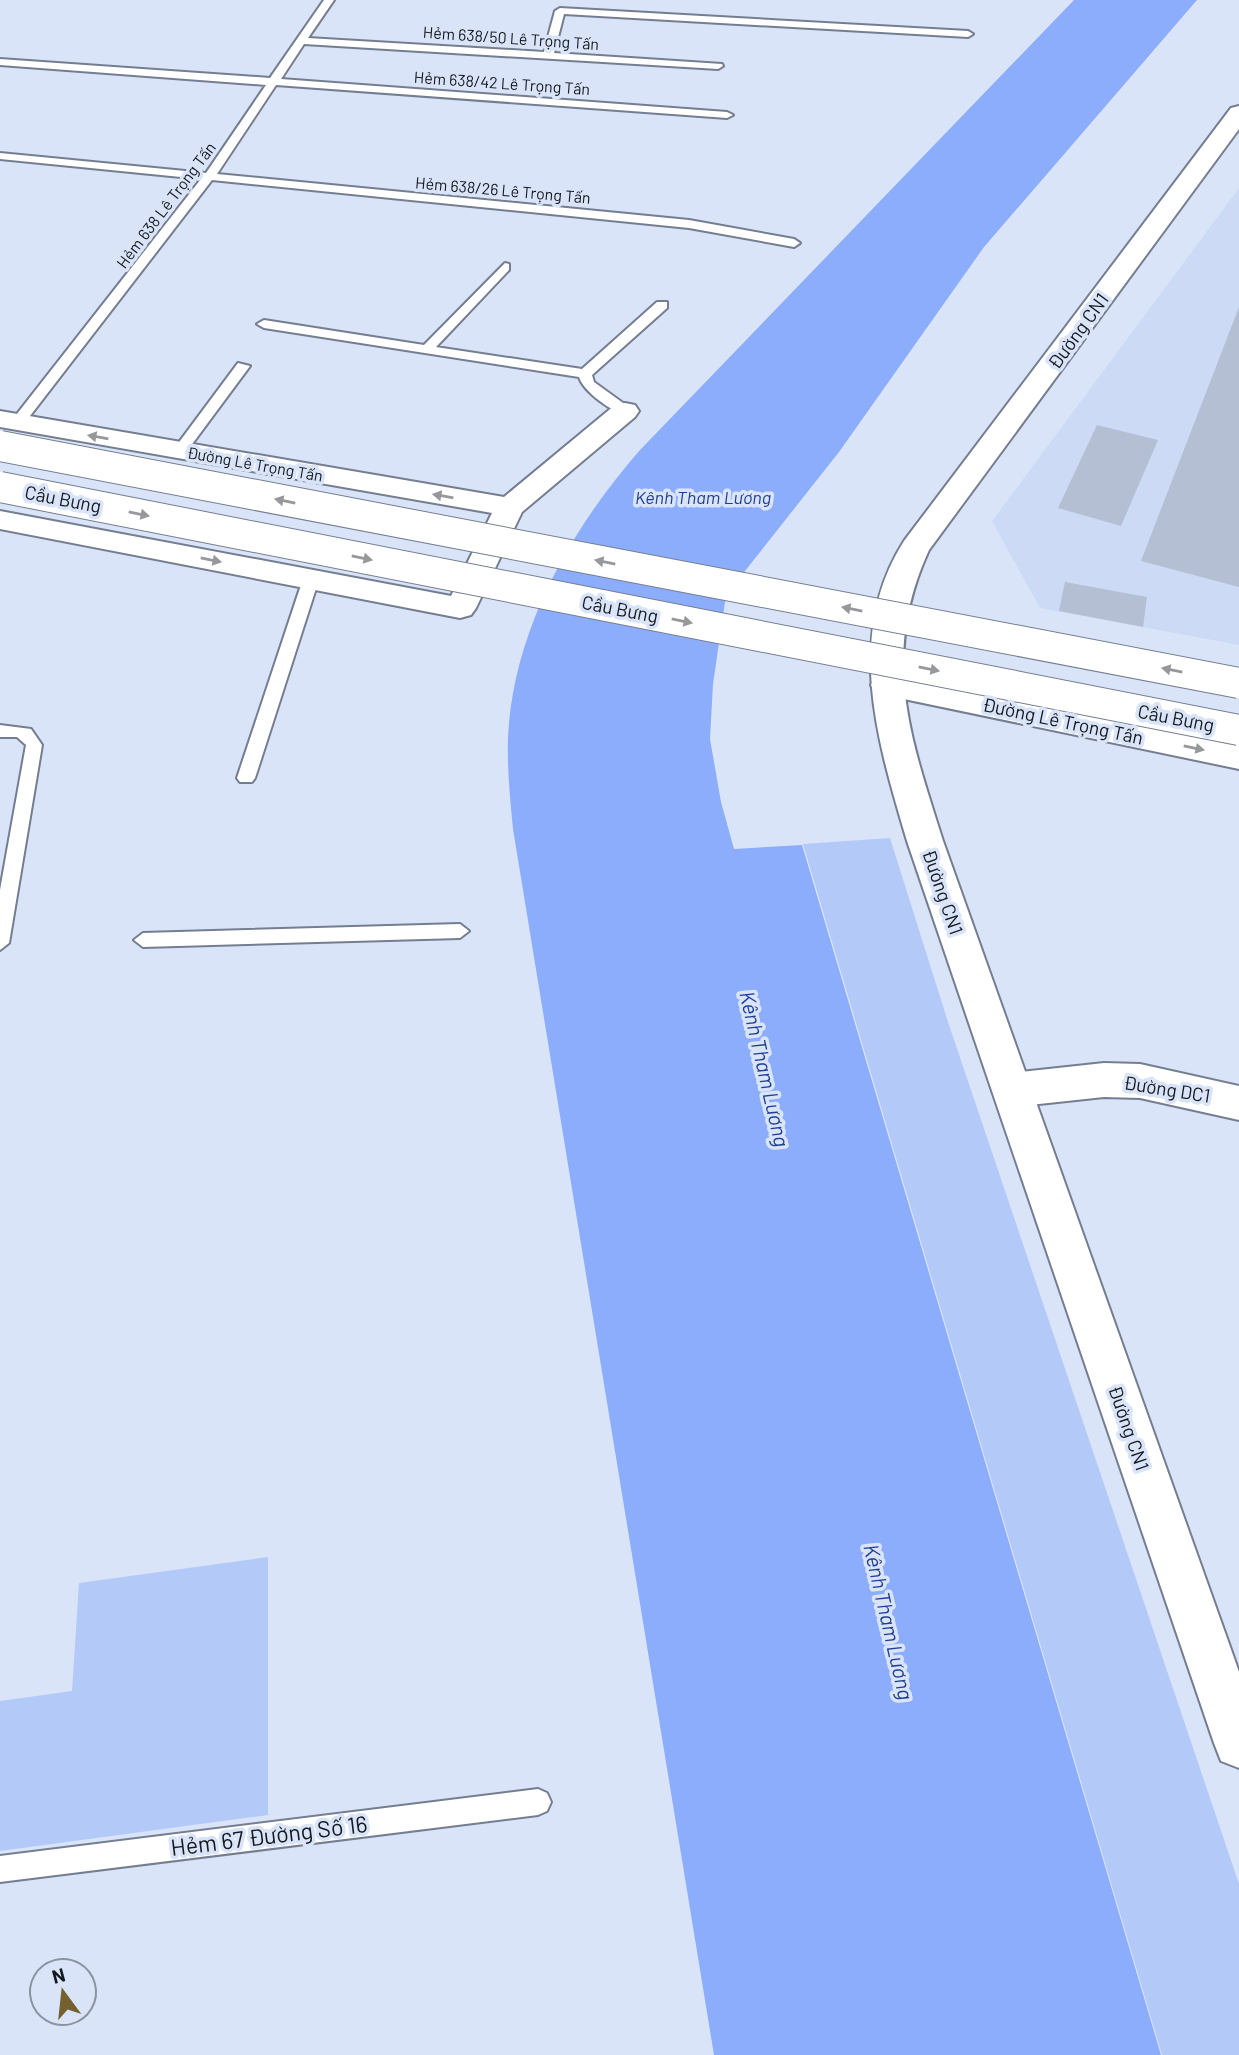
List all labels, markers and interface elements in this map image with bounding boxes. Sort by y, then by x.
street label: Hẻm 638/50 Lê Trọng Tấn [422,22,600,53]
street label: Hẻm 638/42 Lê Trọng Tấn [413,67,591,98]
street label: Hẻm 638 Lê Trọng Tấn [112,138,219,271]
street label: Hẻm 638/26 Lê Trọng Tấn [415,172,592,207]
street label: Đường CN1 [1042,288,1113,373]
one-way arrow [87,431,109,442]
street label: Đường Lê Trọng Tấn [186,442,325,485]
street label: Cầu Bưng [23,480,103,517]
water label: Kênh Tham Lương [635,486,771,508]
one-way arrow [432,490,454,501]
one-way arrow [274,495,296,506]
one-way arrow [128,509,150,520]
one-way arrow [351,553,373,564]
one-way arrow [200,555,222,566]
one-way arrow [594,556,616,567]
street label: Cầu Bưng [580,590,660,627]
one-way arrow [841,603,863,614]
one-way arrow [671,615,693,626]
one-way arrow [918,664,940,675]
one-way arrow [1161,665,1183,676]
street label: Đường Lê Trọng Tấn [981,692,1145,749]
street label: Cầu Bưng [1136,699,1216,736]
one-way arrow [1183,743,1205,754]
street label: Đường CN1 [918,846,969,937]
water label: Kênh Tham Lương [735,988,796,1149]
street label: Đường DC1 [1122,1070,1212,1107]
street label: Đường CN1 [1104,1382,1155,1473]
water label: Kênh Tham Lương [859,1541,920,1702]
street label: Hẻm 67 Đường Số 16 [169,1809,369,1861]
north arrow [28,1957,98,2027]
text: N [49,1962,68,1988]

